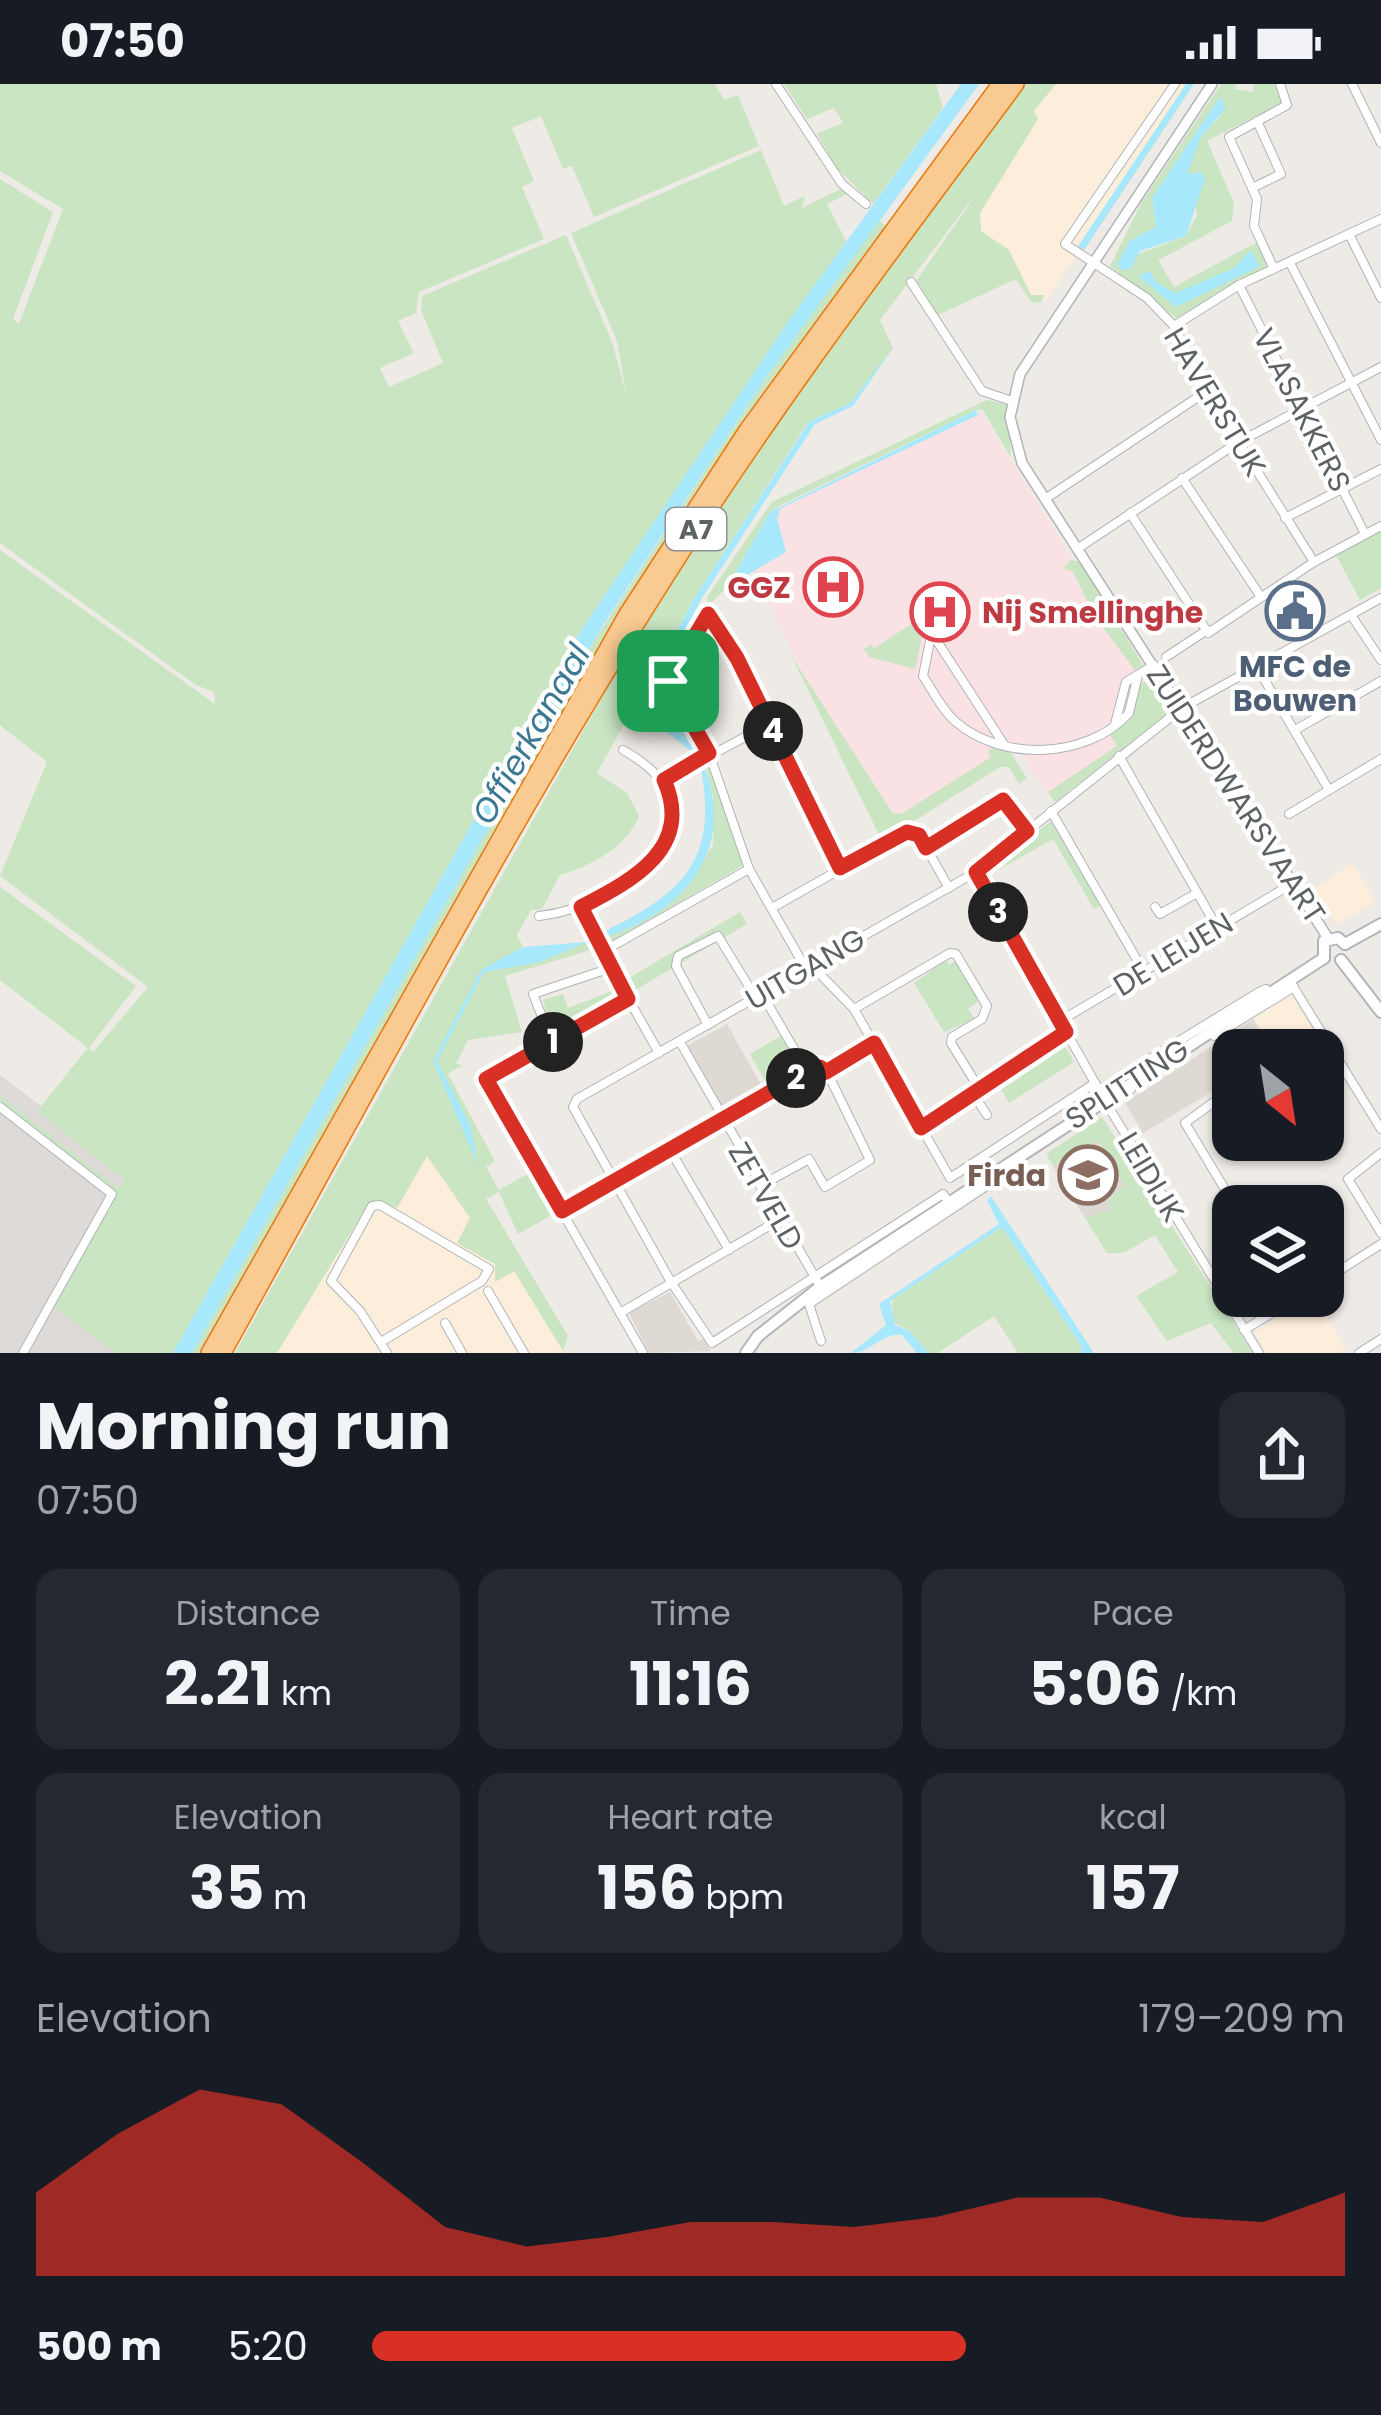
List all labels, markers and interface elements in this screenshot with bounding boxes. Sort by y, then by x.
text: 07:50 [60,10,185,73]
street label: HAVERSTUK [1154,319,1276,485]
street label: VLASAKKERS [1242,321,1362,499]
road number: A7 [666,508,726,550]
hospital icon: GGZ [802,556,864,618]
place label: GGZ [727,566,791,609]
public building icon: MFC de Bouwen [1264,580,1326,642]
hospital icon: Nij Smellinghe [909,581,971,643]
place label: Nij Smellinghe [982,591,1203,634]
pin [617,630,719,732]
water label: Offierkanaal [460,634,602,833]
place label: MFC de Bouwen [1233,645,1357,722]
icon: arrive [635,648,701,714]
street label: ZUIDERDWARSVAART [1136,656,1336,932]
pin: 4 [743,701,803,761]
text: 4 [762,707,784,754]
pin: 3 [968,882,1028,942]
text: 3 [988,888,1008,935]
street label: DE LEIJEN [1105,901,1241,1007]
street label: UITGANG [737,917,873,1021]
pin: 1 [523,1012,583,1072]
text: 1 [547,1018,559,1065]
street label: SPLITTING [1057,1028,1197,1140]
north arrow [1212,1029,1344,1161]
map controls [1212,1029,1344,1317]
pin: 2 [766,1048,826,1108]
text: 2 [787,1054,805,1101]
street label: LEIDIJK [1107,1124,1195,1230]
street label: ZETVELD [718,1134,814,1258]
school or university icon: Firda [1057,1144,1119,1206]
place label: Firda [967,1154,1046,1197]
button: layers [1212,1185,1344,1317]
text: Morning run [36,1380,451,1472]
button: share [1219,1392,1345,1518]
text: 07:50 [36,1473,139,1528]
text: Distance [176,1590,320,1637]
text: Time [650,1590,731,1637]
text: Pace [1092,1590,1174,1637]
text: 2.21 [164,1642,272,1726]
text: 11:16 [629,1642,752,1726]
text: 5:06 [1028,1642,1162,1726]
text: km [272,1670,332,1717]
text: /km [1162,1670,1237,1717]
text: Elevation [174,1794,323,1841]
text: Heart rate [608,1794,773,1841]
text: kcal [1099,1794,1167,1841]
text: 35 [189,1846,264,1930]
text: 156 [597,1846,697,1930]
text: 157 [1086,1846,1180,1930]
text: m [264,1874,307,1921]
text: bpm [697,1874,784,1921]
text: Elevation [36,1991,212,2046]
text: 179–209 m [1138,1991,1345,2046]
text: 500 m [36,2319,162,2374]
text: 5:20 [228,2319,308,2374]

